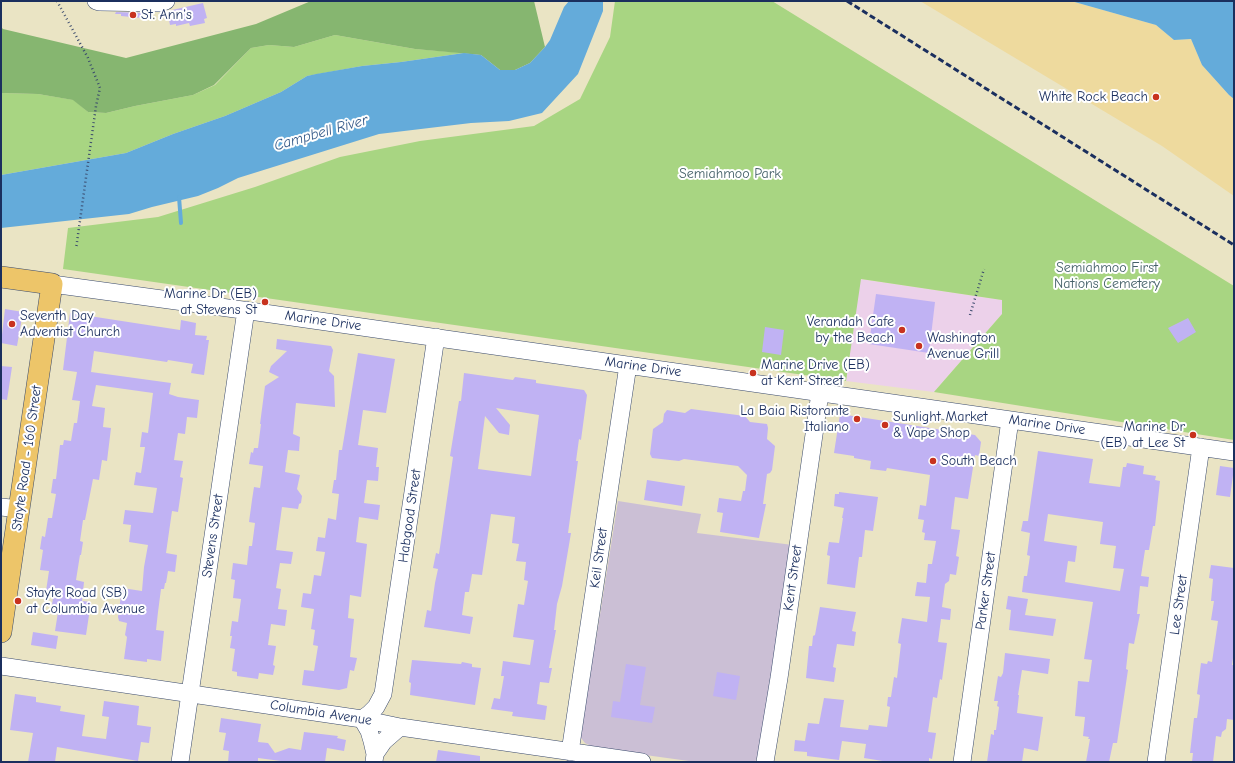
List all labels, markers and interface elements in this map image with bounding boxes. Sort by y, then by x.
place label: St. Ann's [141,7,192,23]
marker: St. Ann's [128,10,138,20]
place label: White Rock Beach [1039,89,1148,105]
marker: White Rock Beach [1151,92,1161,102]
water label: Campbell River [272,111,370,155]
park label: Semiahmoo Park [679,166,781,182]
park label: Semiahmoo First Nations Cemetery [1054,260,1160,292]
place label: Marine Dr (EB) at Stevens St [164,286,257,318]
marker: Marine Dr (EB) at Stevens St [260,297,270,307]
street label: Marine Drive [284,307,362,335]
place label: Seventh Day Adventist Church [20,308,120,340]
place label: Verandah Cafe by the Beach [807,314,894,346]
marker: Seventh Day Adventist Church [7,319,17,329]
marker: Verandah Cafe by the Beach [897,325,907,335]
place label: Washington Avenue Grill [927,330,999,362]
marker: Washington Avenue Grill [914,341,924,351]
street label: Marine Drive [604,353,682,381]
place label: Marine Drive (EB) at Kent Street [761,357,870,390]
marker: Marine Drive (EB) at Kent Street [748,368,758,378]
street label: Stayte Road - 160 Street [8,384,46,532]
place label: La Baia Ristorante Italiano [740,403,849,436]
place label: Sunlight Market & Vape Shop [893,409,987,442]
street label: Marine Drive [1008,411,1086,439]
marker: La Baia Ristorante Italiano [852,414,862,424]
place label: Marine Dr (EB) at Lee St [1100,419,1185,452]
marker: Sunlight Market & Vape Shop [880,420,890,430]
marker: Marine Dr (EB) at Lee St [1188,430,1198,440]
place label: South Beach [941,453,1017,469]
marker: South Beach [928,456,938,466]
street label: Habgood Street [395,468,425,564]
street label: Stevens Street [199,493,227,579]
street label: Keil Street [586,527,612,589]
street label: Kent Street [780,544,806,612]
street label: Parker Street [972,551,1000,631]
street label: Lee Street [1166,574,1192,636]
place label: Stayte Road (SB) at Columbia Avenue [26,585,145,618]
marker: Stayte Road (SB) at Columbia Avenue [13,596,23,606]
street label: Columbia Avenue [269,697,373,729]

